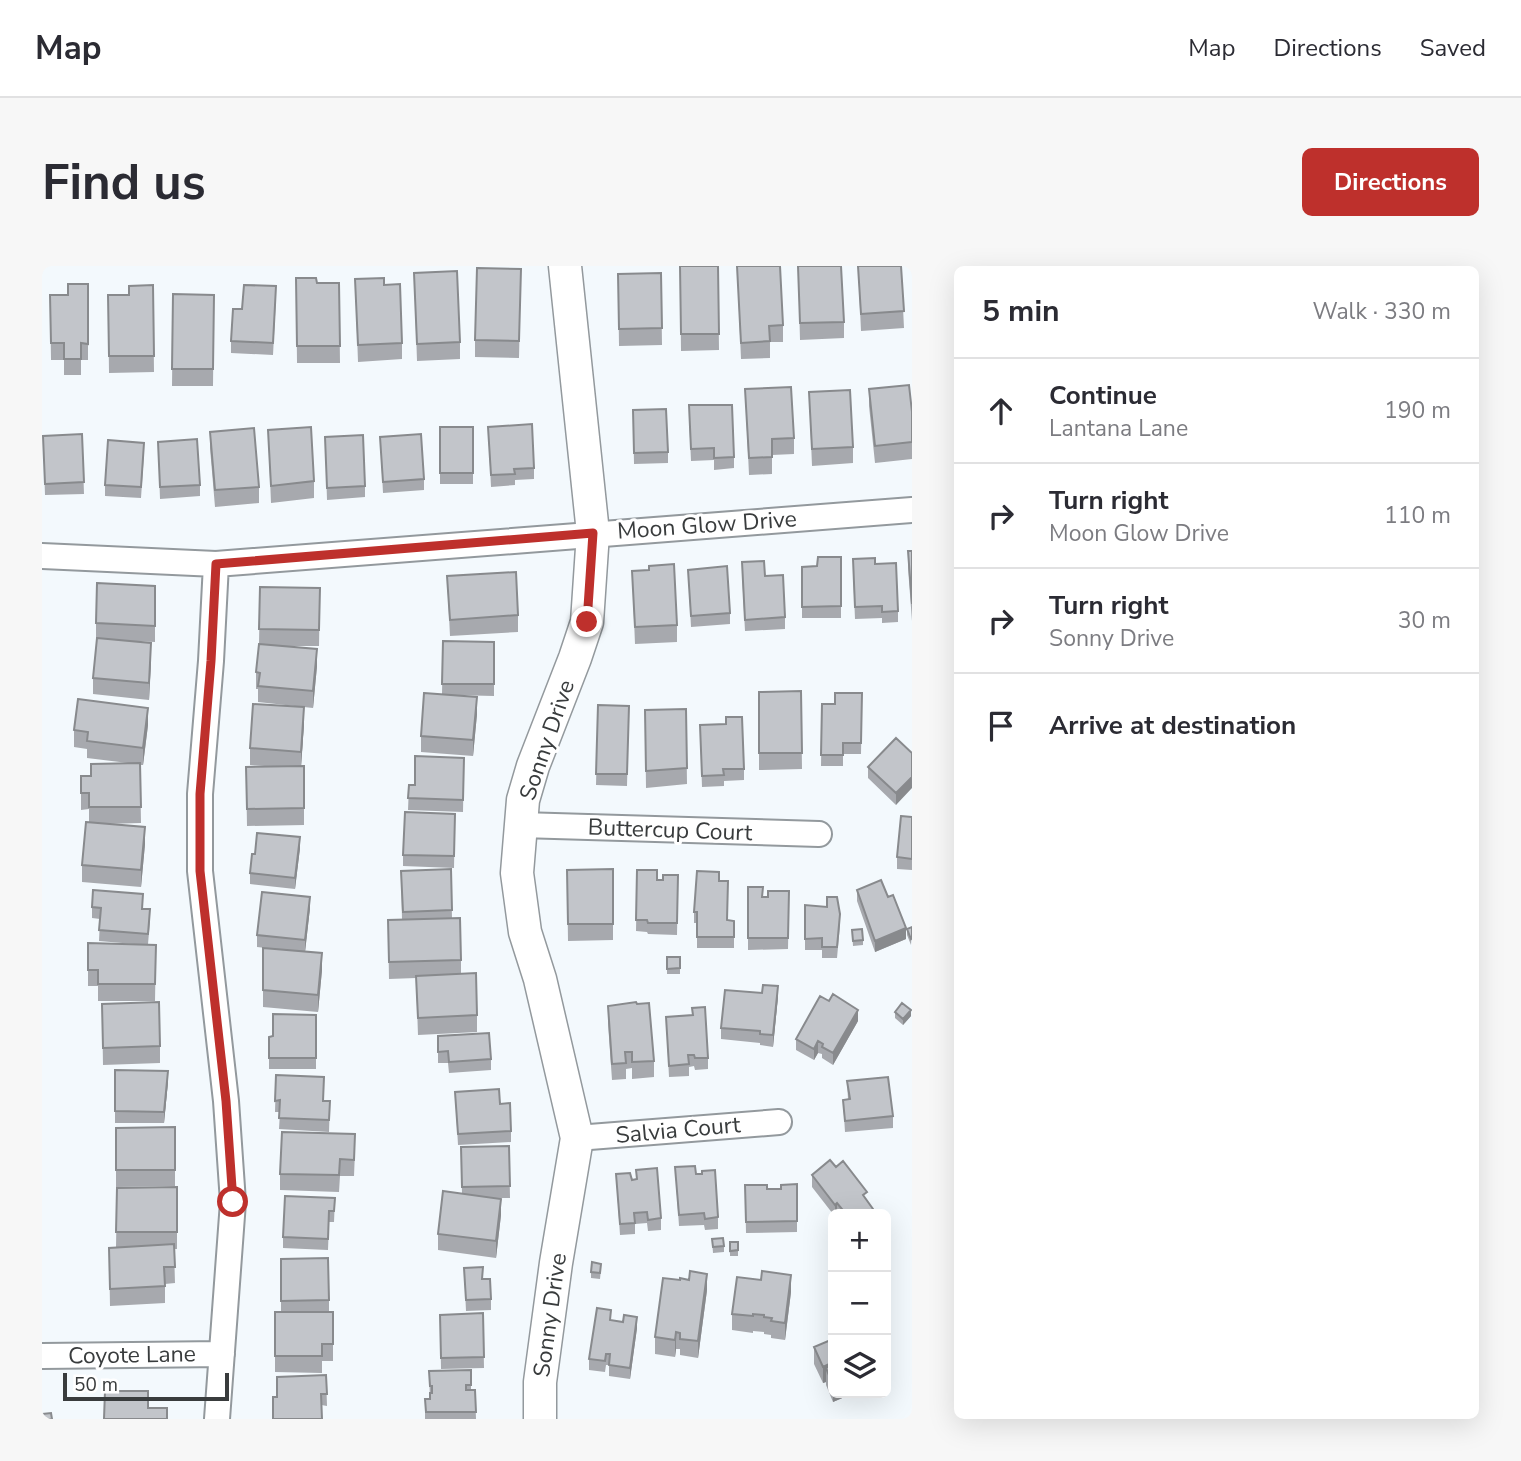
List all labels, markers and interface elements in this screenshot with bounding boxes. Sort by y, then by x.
text: Map [35,26,102,71]
text: Map [1188,32,1235,64]
text: Directions [1273,32,1382,64]
text: Saved [1420,32,1486,64]
button: Directions [1302,148,1479,216]
text: Find us [42,149,206,216]
text: 5 min [982,291,1060,332]
text: Walk · 330 m [1312,296,1451,327]
text: Continue [1049,378,1157,413]
icon: ahead [982,392,1020,430]
text: 190 m [1384,395,1451,426]
text: Lantana Lane [1049,413,1188,444]
text: Turn right [1049,483,1168,518]
icon: right [982,497,1020,535]
text: 110 m [1384,500,1451,531]
street label: Moon Glow Drive [616,503,798,547]
text: Moon Glow Drive [1049,518,1229,549]
text: Turn right [1049,588,1168,623]
icon: right [982,602,1020,640]
text: 30 m [1398,605,1451,636]
route end [571,606,602,637]
text: Sonny Drive [1049,623,1174,654]
street label: Sonny Drive [512,676,582,804]
icon: arrive [982,707,1020,745]
text: Arrive at destination [1049,708,1296,743]
street label: Buttercup Court [587,812,754,848]
street label: Salvia Court [614,1109,743,1151]
route start [217,1186,248,1217]
map controls [828,1209,891,1398]
button: + [828,1209,891,1272]
street label: Sonny Drive [526,1251,574,1379]
button: − [828,1272,891,1335]
button: layers [828,1335,891,1398]
street label: Coyote Lane [68,1338,196,1372]
scale bar [63,1370,229,1402]
text: 50 m [74,1372,118,1398]

